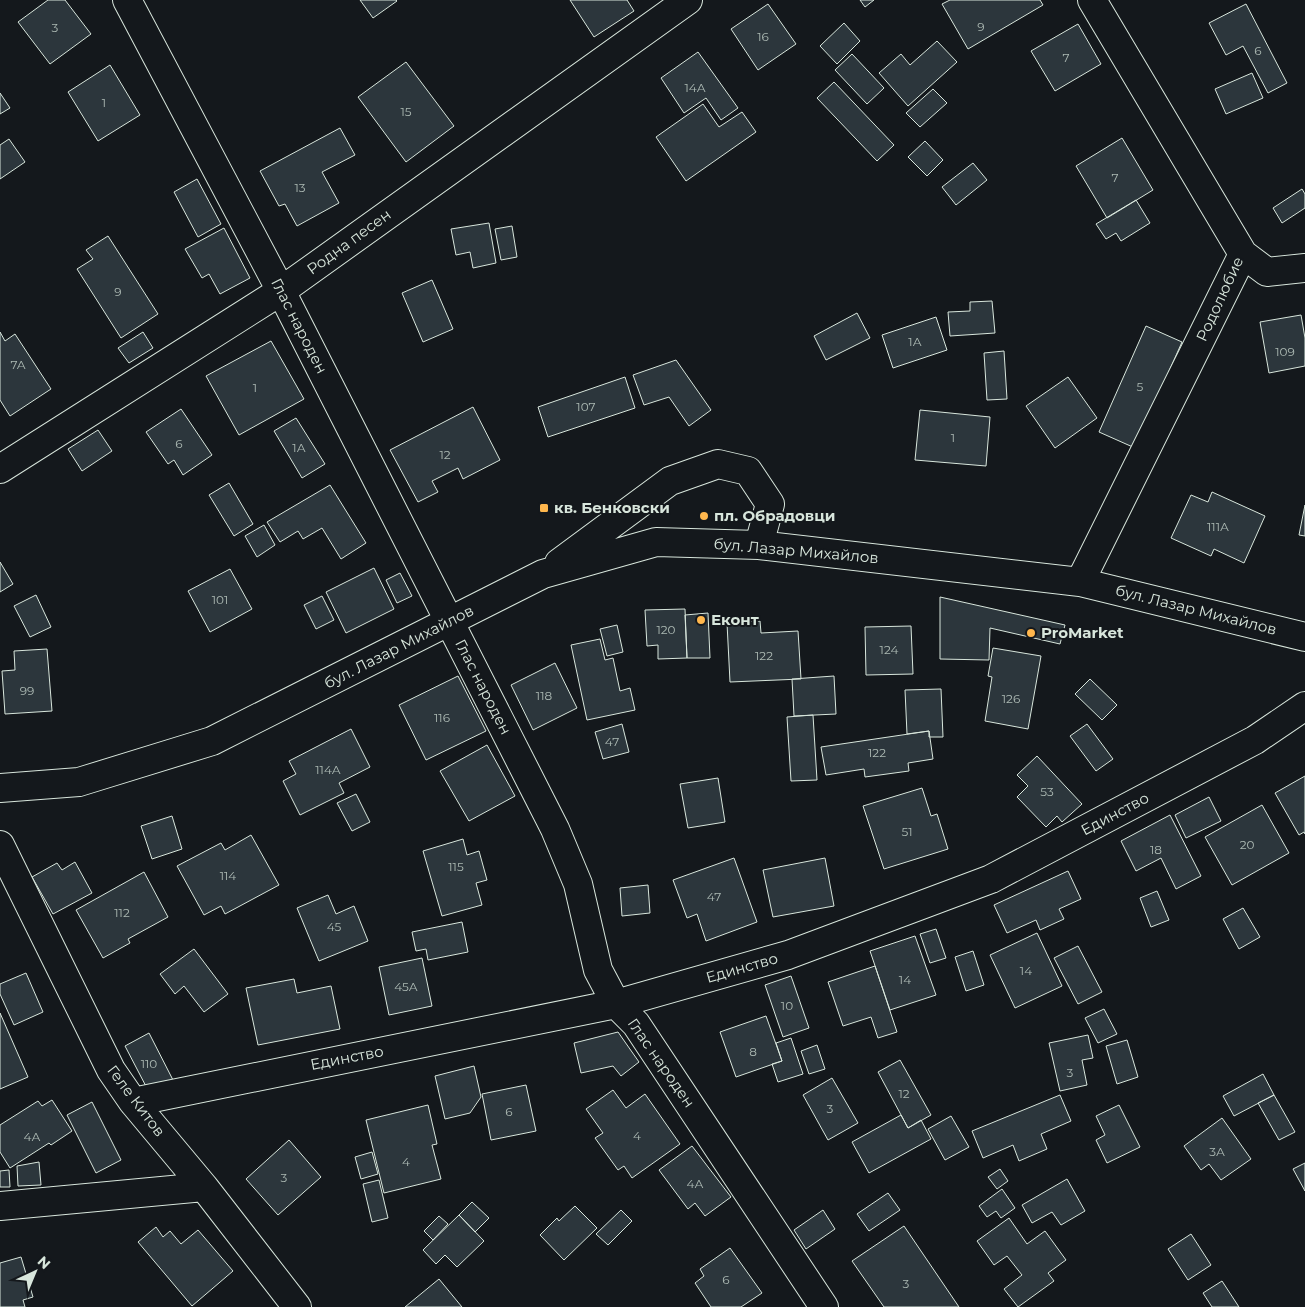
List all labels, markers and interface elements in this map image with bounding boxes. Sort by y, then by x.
house number: 9 [977,19,985,34]
house number: 3 [52,20,59,35]
house number: 16 [757,29,769,44]
house number: 6 [1254,43,1262,58]
house number: 7 [1062,50,1070,65]
house number: 14А [684,80,706,95]
house number: 1 [102,95,106,110]
house number: 15 [400,104,412,119]
house number: 7 [1111,170,1119,185]
house number: 13 [294,180,306,195]
street label: Родна песен [303,205,395,279]
street label: Родолюбие [1192,253,1247,344]
street label: Глас народен [267,275,332,377]
house number: 9 [114,284,122,299]
house number: 1А [908,334,922,349]
house number: 109 [1275,344,1295,359]
house number: 7А [10,357,26,372]
house number: 5 [1137,379,1144,394]
house number: 1 [253,380,257,395]
house number: 107 [576,399,596,414]
house number: 1 [951,430,955,445]
house number: 6 [175,436,183,451]
house number: 1А [292,440,306,455]
house number: 12 [439,447,451,462]
place label: кв. Бенковски [554,498,670,517]
marker: кв. Бенковски [538,502,550,514]
place label: пл. Обрадовци [714,506,835,525]
marker: пл. Обрадовци [698,510,710,522]
house number: 111А [1207,519,1229,534]
street label: бул. Лазар Михайлов [713,534,879,567]
street label: бул. Лазар Михайлов [1114,580,1279,639]
house number: 101 [212,592,228,607]
street label: бул. Лазар Михайлов [321,601,477,693]
place label: Еконт [711,610,759,629]
marker: Еконт [695,614,707,626]
house number: 120 [656,622,676,637]
place label: ProMarket [1041,623,1124,642]
marker: ProMarket [1025,627,1037,639]
street label: Глас народен [451,636,516,738]
house number: 124 [880,642,898,657]
house number: 122 [755,648,773,663]
house number: 99 [20,683,34,698]
house number: 118 [536,688,553,703]
house number: 126 [1002,691,1020,706]
house number: 116 [434,710,450,725]
house number: 47 [605,734,619,749]
house number: 122 [868,745,886,760]
house number: 114А [315,762,341,777]
house number: 53 [1040,784,1054,799]
street label: Единство [1078,788,1152,839]
house number: 51 [901,824,913,839]
house number: 20 [1240,837,1254,852]
house number: 18 [1150,842,1162,857]
house number: 115 [448,859,464,874]
house number: 114 [220,868,236,883]
house number: 47 [707,889,721,904]
house number: 112 [114,905,130,920]
house number: 45 [327,919,342,934]
street label: Единство [704,948,780,987]
house number: 14 [1020,963,1032,978]
house number: 14 [899,972,911,987]
house number: 45А [394,979,418,994]
house number: 10 [781,998,793,1013]
street label: Глас народен [624,1014,699,1111]
street label: Единство [309,1041,385,1074]
house number: 8 [749,1044,757,1059]
house number: 110 [141,1056,157,1071]
street label: Геле Китов [103,1061,169,1140]
house number: 3 [1067,1065,1074,1080]
house number: 12 [898,1086,910,1101]
house number: 3 [827,1101,834,1116]
house number: 6 [505,1104,513,1119]
house number: 4 [633,1128,641,1143]
house number: 4А [24,1129,40,1144]
house number: 3А [1209,1144,1225,1159]
house number: 4 [402,1154,410,1169]
house number: 3 [281,1170,288,1185]
house number: 4А [687,1176,703,1191]
north arrow [10,1247,60,1297]
text: N [34,1252,54,1273]
house number: 6 [722,1272,730,1287]
house number: 3 [903,1276,910,1291]

